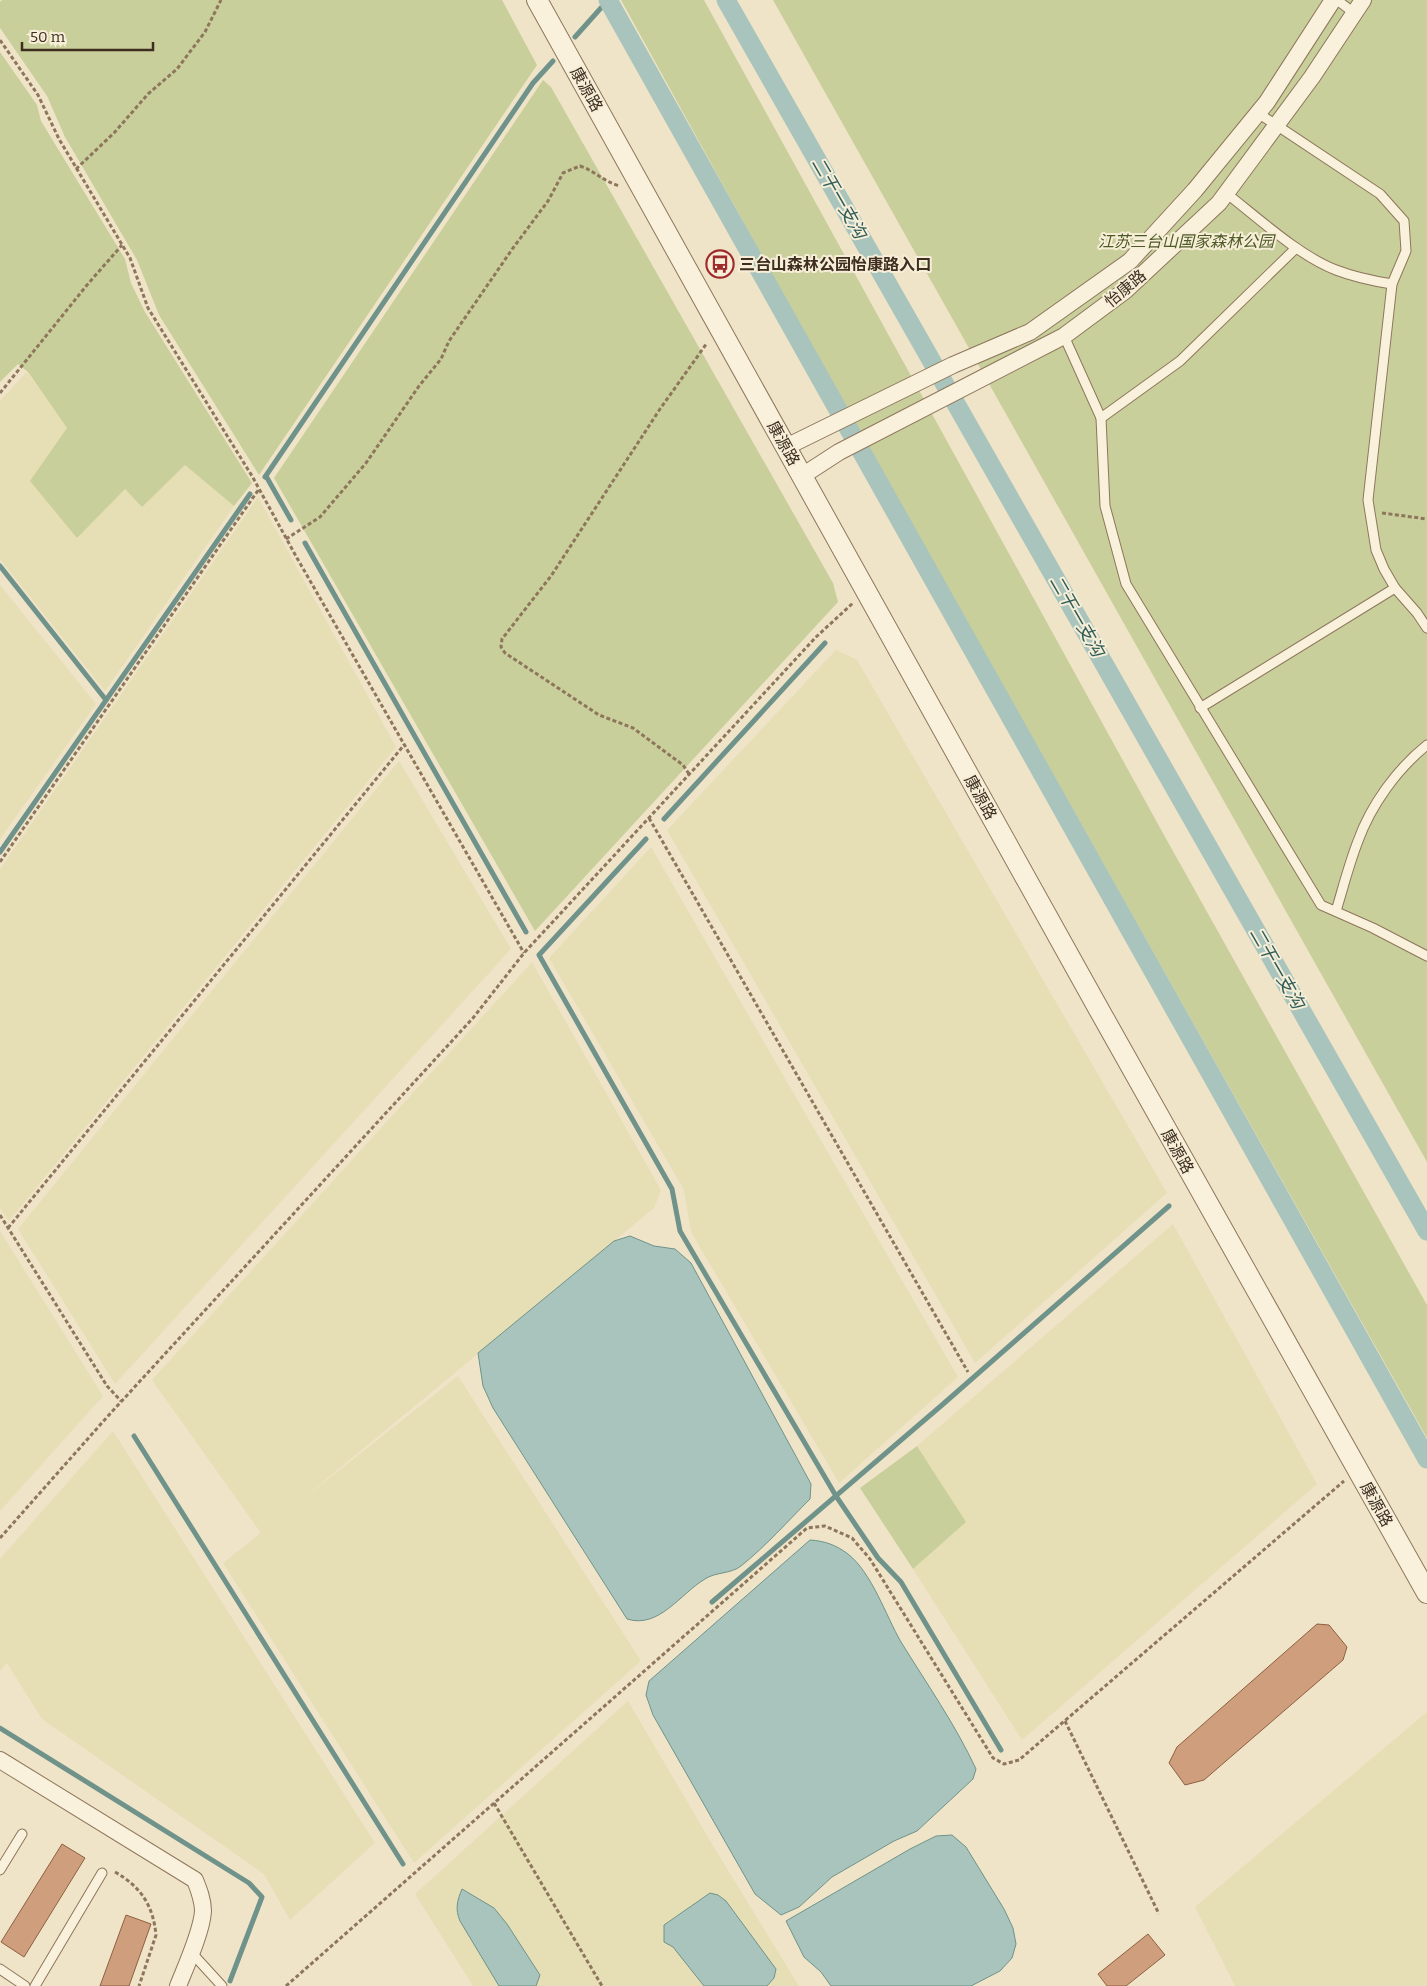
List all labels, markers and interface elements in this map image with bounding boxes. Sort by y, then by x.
scale bar [22,20,154,52]
text: 50 m [30,28,66,46]
street label: 康源路 [567,64,607,115]
water label: 二干一支沟 [807,154,872,244]
park label: 江苏三台山国家森林公园 [1098,232,1276,251]
bus stop icon: 三台山森林公园怡康路入口 [705,249,735,279]
place label: 三台山森林公园怡康路入口 [739,255,931,274]
street label: 怡康路 [1101,266,1150,311]
street label: 康源路 [764,418,804,469]
water label: 二干一支沟 [1045,572,1110,662]
street label: 康源路 [961,772,1001,823]
water label: 二干一支沟 [1245,924,1310,1014]
street label: 康源路 [1158,1126,1198,1177]
street label: 康源路 [1357,1479,1397,1530]

